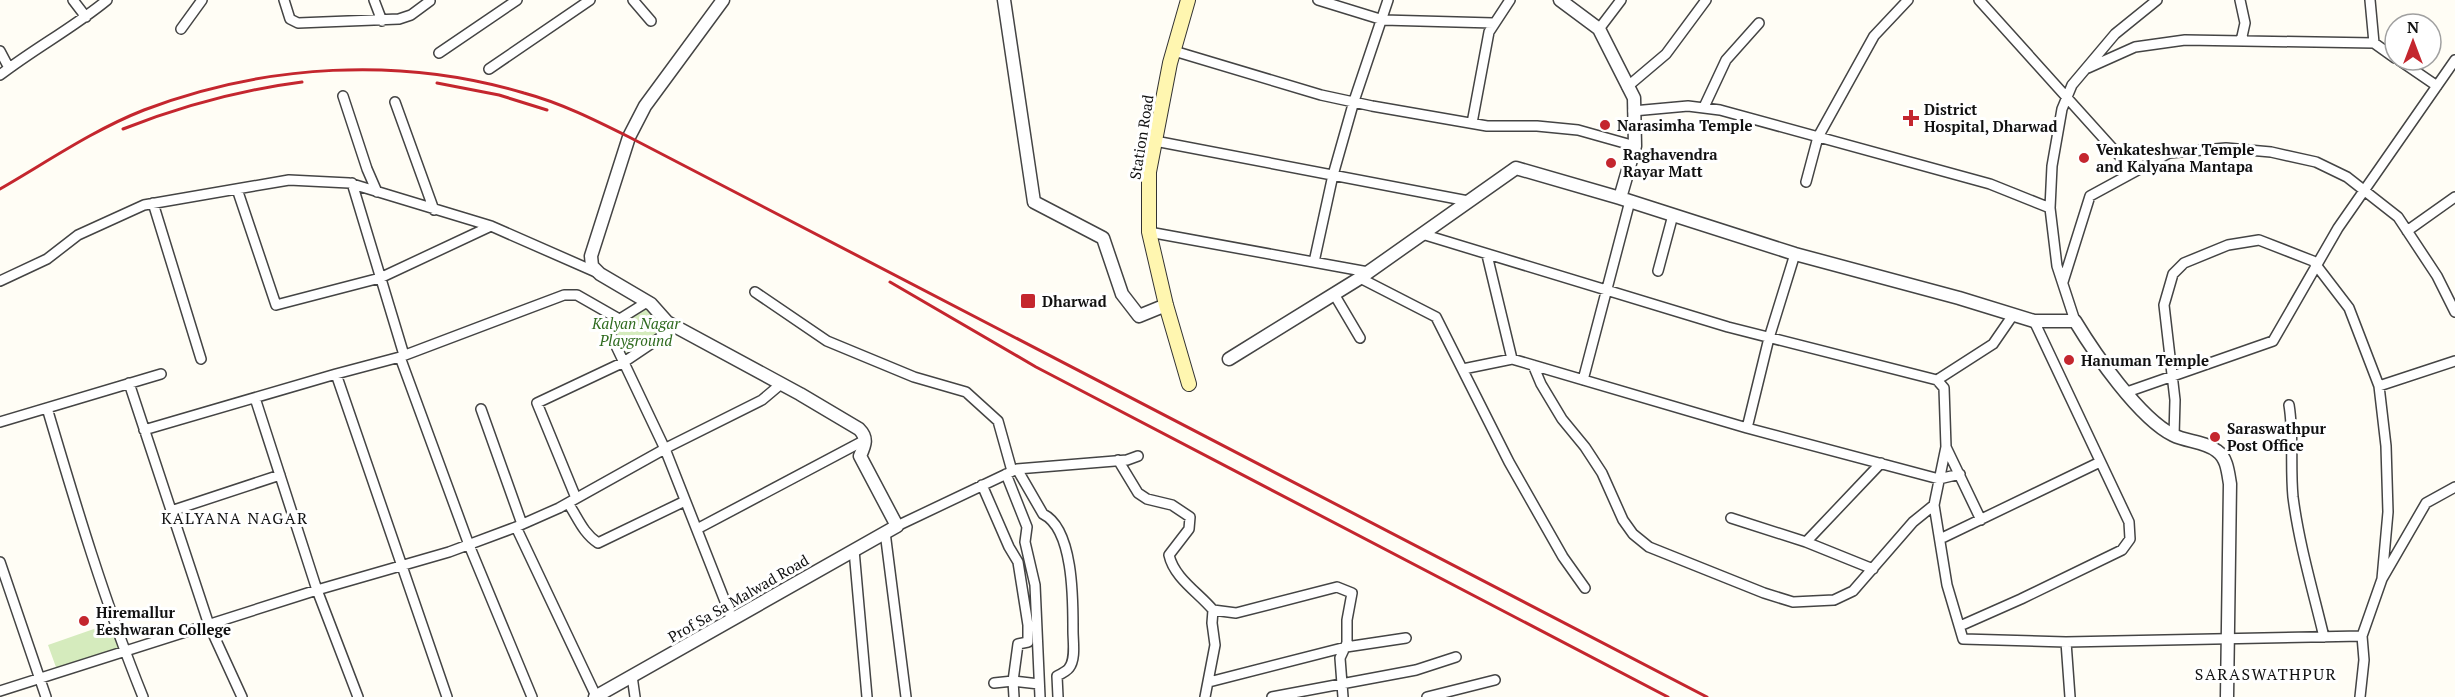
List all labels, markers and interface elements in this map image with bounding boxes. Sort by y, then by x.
north arrow [2383,12,2443,72]
text: N [2407,16,2419,38]
street label: Station Road [1124,93,1158,181]
place label: District Hospital, Dharwad [1924,99,2057,136]
marker: District Hospital, Dharwad [1902,109,1920,127]
place label: Narasimha Temple [1617,115,1752,135]
marker: Narasimha Temple [1598,118,1612,132]
place label: Venkateshwar Temple and Kalyana Mantapa [2096,139,2255,176]
place label: Raghavendra Rayar Matt [1623,144,1718,181]
marker: Venkateshwar Temple and Kalyana Mantapa [2077,151,2091,165]
marker: Raghavendra Rayar Matt [1604,156,1618,170]
place label: Dharwad [1042,291,1107,311]
marker: Dharwad [1019,292,1037,310]
park label: Kalyan Nagar Playground [591,313,681,350]
place label: Hanuman Temple [2081,350,2209,370]
marker: Hanuman Temple [2062,353,2076,367]
place label: Saraswathpur Post Office [2227,418,2326,455]
marker: Saraswathpur Post Office [2208,430,2222,444]
district label: KALYANA NAGAR [161,507,309,529]
street label: Prof Sa Sa Malwad Road [664,550,812,646]
place label: Hiremallur Eeshwaran College [96,602,231,639]
marker: Hiremallur Eeshwaran College [77,614,91,628]
district label: SARASWATHPUR [2195,663,2337,685]

